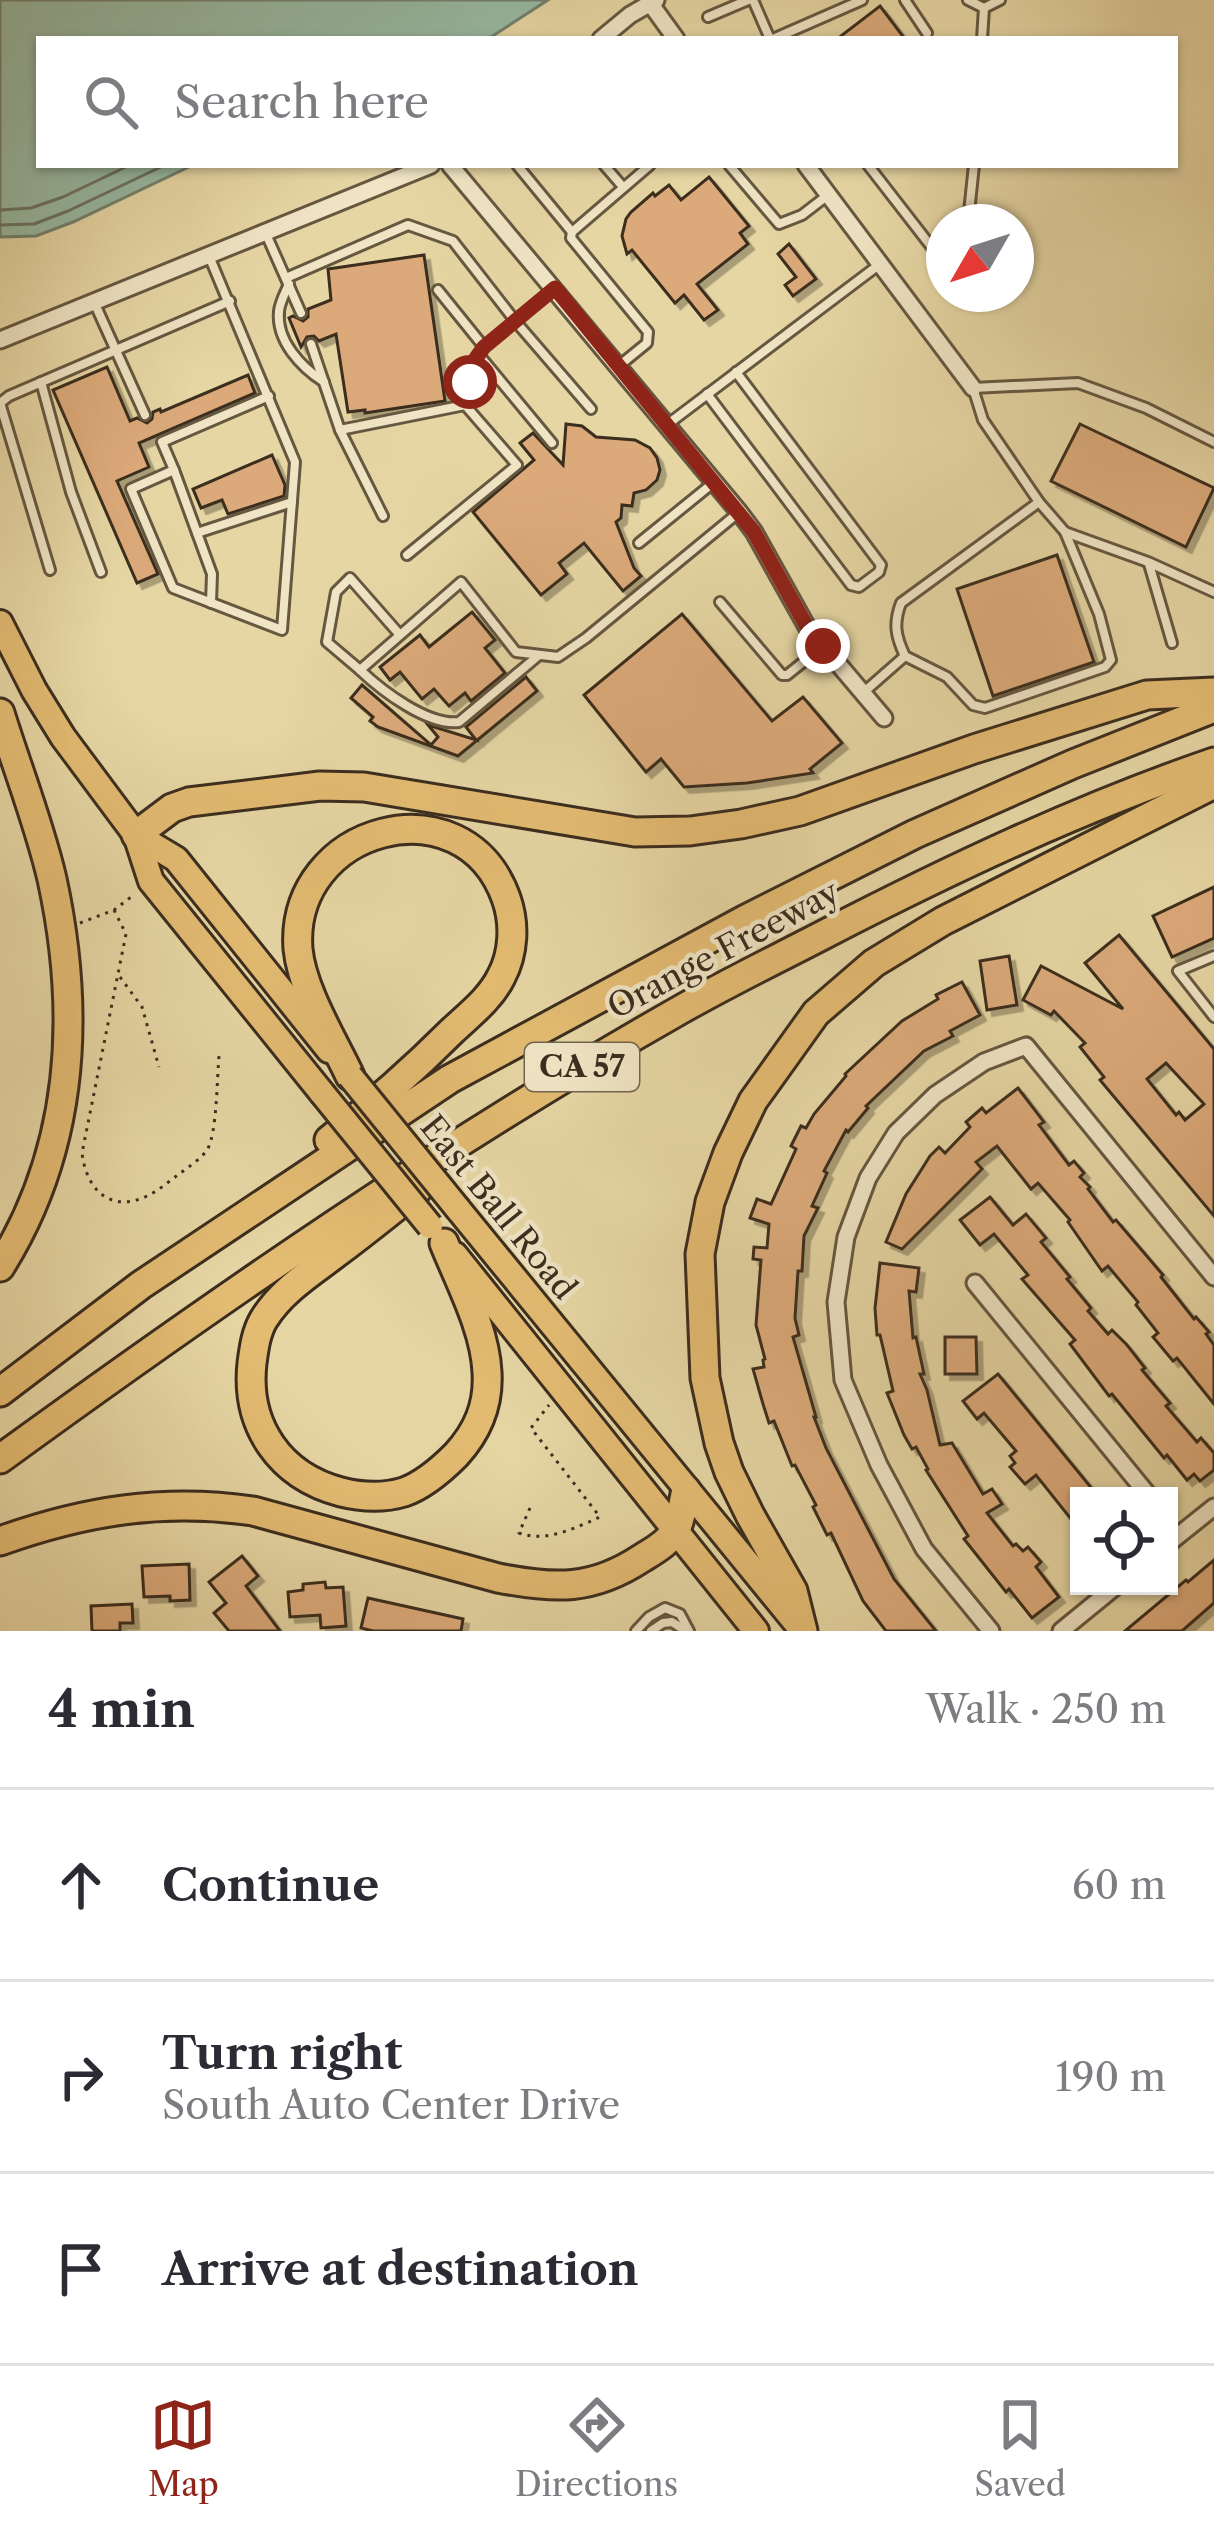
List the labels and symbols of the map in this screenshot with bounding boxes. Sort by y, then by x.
north arrow [926,204,1034,312]
route start [443,355,497,409]
route end [796,619,850,673]
street label: Orange Freeway [600,871,847,1028]
road number: CA 57 [525,1043,639,1091]
street label: East Ball Road [412,1107,585,1308]

